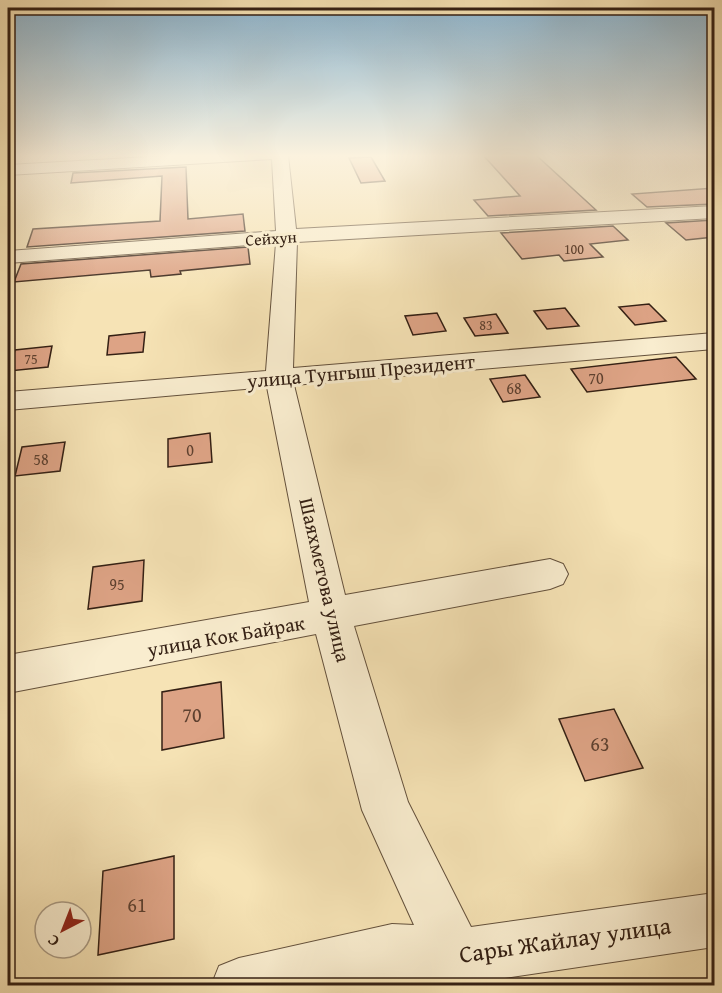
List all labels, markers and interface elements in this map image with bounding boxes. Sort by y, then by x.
street label: Сейхун [245,224,297,252]
house number: 100 [564,239,584,259]
house number: 83 [479,315,493,335]
street label: улица Тунгыш Президент [245,346,476,395]
house number: 75 [24,349,38,369]
house number: 70 [588,366,604,390]
house number: 68 [506,376,522,400]
house number: 0 [186,438,194,462]
house number: 58 [33,447,49,471]
street label: Шаяхметова улица [292,495,359,665]
house number: 95 [109,572,125,596]
street label: улица Кок Байрак [144,607,307,664]
house number: 70 [182,700,202,729]
house number: 63 [590,729,610,758]
house number: 61 [127,890,147,919]
north arrow [33,900,93,960]
street label: Сары Жайлау улица [457,907,674,972]
text: С [42,929,64,953]

